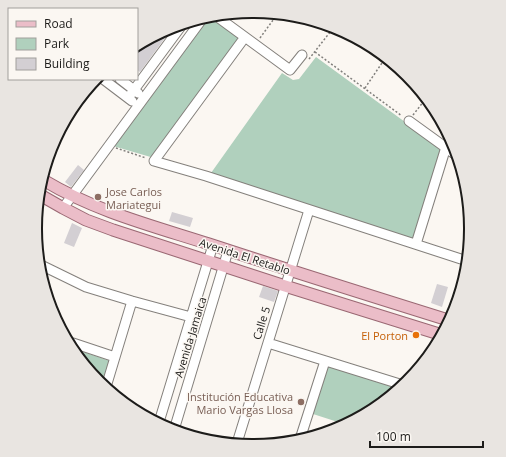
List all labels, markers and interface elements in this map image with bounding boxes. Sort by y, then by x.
legend [8,8,138,80]
text: Road [44,15,73,32]
text: Park [44,35,70,52]
text: Building [44,55,90,72]
place label: Jose Carlos Mariategui [105,184,162,212]
marker: Jose Carlos Mariategui [93,192,103,202]
street label: Avenida El Retablo [198,234,293,278]
street label: Avenida Jamaica [171,295,209,379]
street label: Calle 5 [249,305,273,341]
place label: El Porton [361,328,408,343]
marker: El Porton [411,330,421,340]
place label: Institución Educativa Mario Vargas Llosa [187,389,293,417]
marker: Institución Educativa Mario Vargas Llosa [296,397,306,407]
scale bar [370,423,483,449]
text: 100 m [376,428,411,445]

